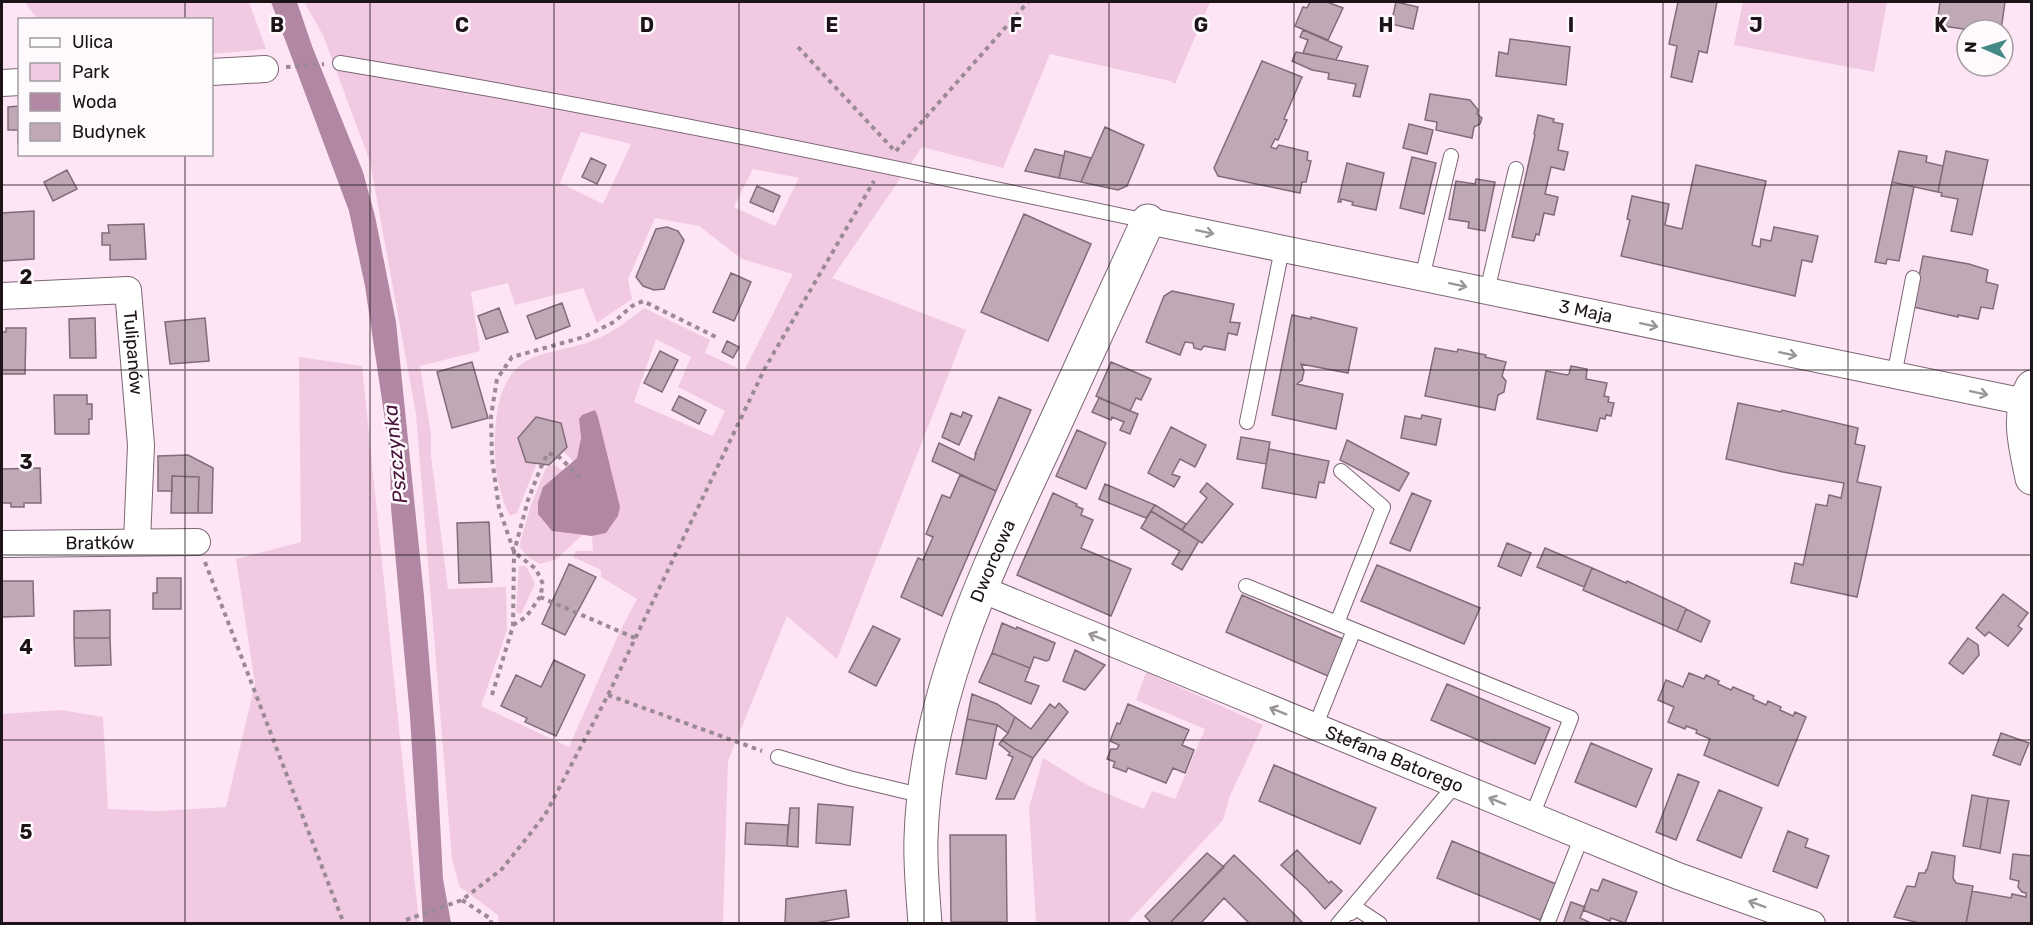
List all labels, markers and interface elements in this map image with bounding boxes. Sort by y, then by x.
text: B [270,13,284,37]
text: C [455,13,469,37]
text: D [640,13,654,37]
text: E [826,13,838,37]
text: F [1010,13,1022,37]
text: G [1194,13,1208,37]
text: H [1379,13,1393,37]
text: I [1568,13,1574,37]
text: J [1749,13,1763,37]
text: K [1934,13,1948,37]
legend [18,18,213,156]
north arrow [1955,18,2015,78]
text: Ulica [72,31,113,53]
text: N [1961,41,1980,53]
text: Park [72,61,110,83]
text: Woda [72,91,117,113]
text: Budynek [72,121,146,143]
one-way arrow [1195,227,1215,238]
text: 2 [20,265,33,289]
one-way arrow [1448,280,1467,291]
street label: 3 Maja [1557,295,1615,328]
street label: Tulipanów [119,310,148,396]
one-way arrow [1639,320,1658,331]
one-way arrow [1778,348,1797,360]
one-way arrow [1968,388,1988,399]
water label: Pszczynka [378,403,412,505]
text: 3 [19,450,33,474]
street label: Dworcowa [965,516,1020,606]
street label: Bratków [65,532,135,554]
one-way arrow [1089,631,1107,642]
text: 4 [19,635,33,659]
one-way arrow [1269,705,1288,716]
street label: Stefana Batorego [1322,721,1467,797]
one-way arrow [1488,795,1507,806]
text: 5 [20,820,33,844]
one-way arrow [1748,897,1766,908]

